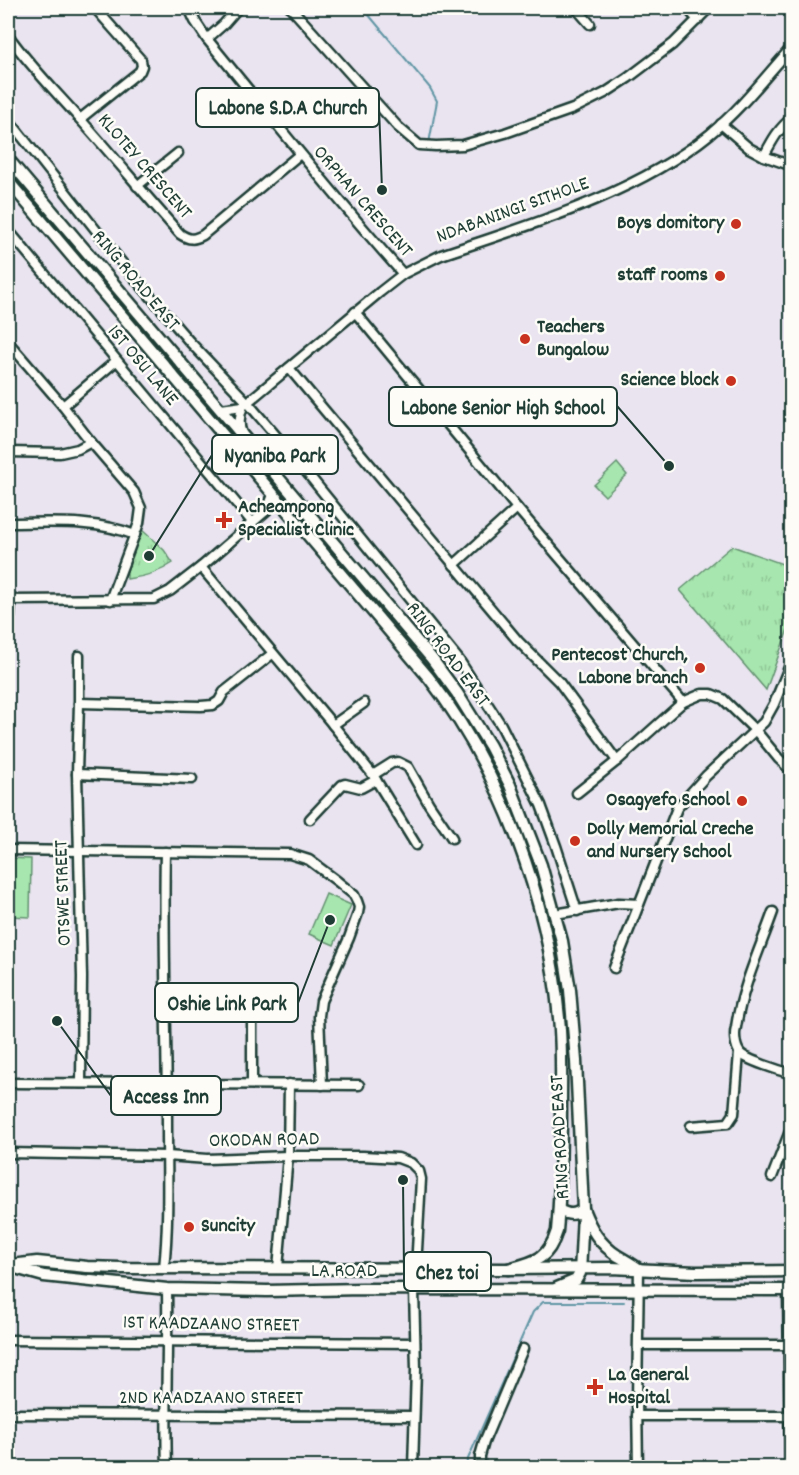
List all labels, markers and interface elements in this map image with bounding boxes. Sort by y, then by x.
callout: Labone S.D.A Church [196,88,379,127]
text: Labone S.D.A Church [209,95,368,125]
street label: KLOTEY CRESCENT [90,108,198,226]
street label: ORPHAN CRESCENT [305,140,419,264]
street label: NDABANINGI SITHOLE [433,170,593,252]
place label: Boys domitory [617,210,725,238]
marker: Boys domitory [729,217,743,231]
street label: RING ROAD EAST [84,224,186,338]
place label: staff rooms [617,262,708,290]
marker: staff rooms [713,269,727,283]
place label: Teachers Bungalow [537,314,609,365]
street label: 1ST OSU LANE [100,319,184,413]
marker: Teachers Bungalow [518,332,532,346]
place label: Science block [620,367,719,395]
marker: Science block [724,374,738,388]
callout: Labone Senior High School [389,387,617,426]
text: Labone Senior High School [401,395,606,425]
callout: Nyaniba Park [212,435,338,474]
text: Nyaniba Park [224,443,326,473]
place label: Acheampong Specialist Clinic [238,494,354,545]
marker: Acheampong Specialist Clinic [215,511,233,529]
street label: RING ROAD EAST [398,597,496,713]
place label: Pentecost Church, Labone branch [551,642,688,693]
marker: Pentecost Church, Labone branch [693,661,707,675]
place label: Osagyefo School [606,787,730,815]
marker: Osagyefo School [735,794,749,808]
place label: Dolly Memorial Creche and Nursery School [587,816,754,867]
marker: Dolly Memorial Creche and Nursery School [568,834,582,848]
street label: OTSWE STREET [48,839,80,947]
callout: Oshie Link Park [155,983,298,1022]
text: Oshie Link Park [167,991,287,1021]
street label: RING ROAD EAST [544,1074,578,1200]
callout: Access Inn [111,1076,221,1115]
text: Access Inn [123,1084,209,1114]
street label: OKODAN ROAD [209,1126,319,1156]
place label: Suncity [201,1213,256,1241]
marker: Suncity [182,1220,196,1234]
callout: Chez toi [404,1252,491,1291]
street label: LA ROAD [311,1258,377,1286]
text: Chez toi [416,1260,479,1290]
street label: 1ST KAADZAANO STREET [123,1309,299,1341]
place label: La General Hospital [608,1362,689,1413]
marker: La General Hospital [586,1378,604,1396]
street label: 2ND KAADZAANO STREET [119,1385,303,1413]

